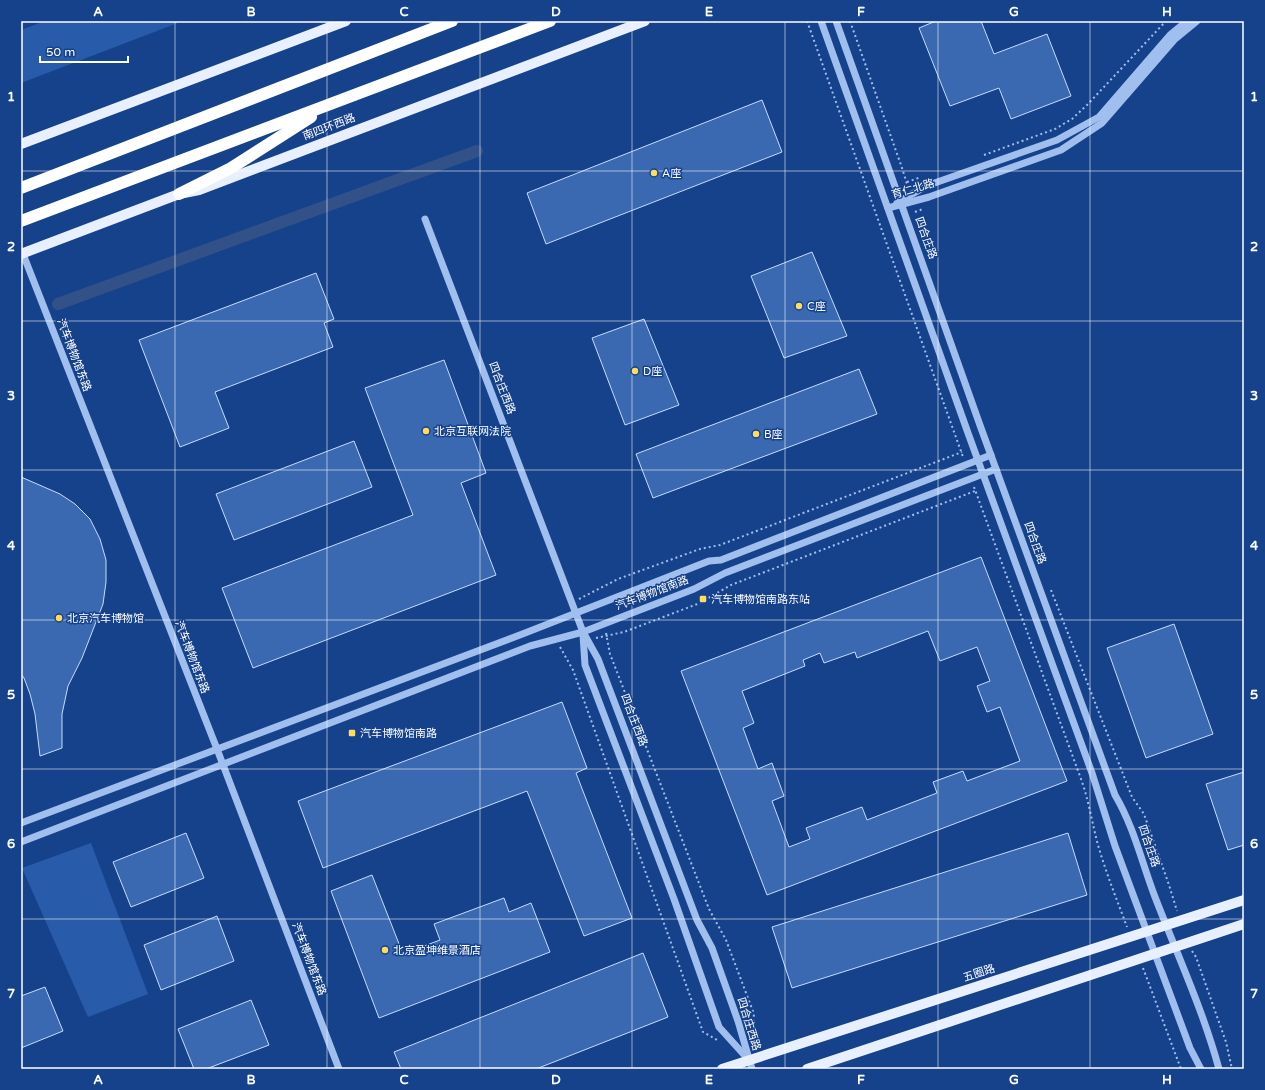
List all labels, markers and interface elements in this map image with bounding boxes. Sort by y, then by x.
text: A [93,4,103,20]
text: B [246,4,256,20]
text: C [399,4,409,20]
text: D [551,4,561,20]
text: E [705,4,713,20]
text: F [857,4,865,20]
text: G [1009,4,1019,20]
text: H [1162,4,1172,20]
scale bar [40,38,128,64]
text: 50 m [46,45,75,59]
text: 1 [7,89,15,105]
text: 1 [1250,89,1258,105]
street label: 南四环西路 [301,111,357,143]
place label: A座 [662,167,681,180]
marker: A座 [649,168,659,178]
street label: 育仁北路 [890,177,936,201]
street label: 四合庄路 [912,215,940,261]
text: 2 [7,239,15,255]
text: 2 [1250,239,1258,255]
place label: C座 [807,300,826,313]
marker: C座 [794,301,804,311]
street label: 汽车博物馆东路 [54,317,94,393]
street label: 四合庄西路 [486,360,518,416]
place label: D座 [643,365,662,378]
marker: D座 [630,366,640,376]
text: 3 [7,388,15,404]
text: 3 [1250,388,1258,404]
place label: 北京互联网法院 [434,425,511,438]
marker: 北京互联网法院 [421,426,431,436]
place label: B座 [764,428,783,441]
marker: B座 [751,429,761,439]
street label: 四合庄路 [1021,520,1049,566]
text: 4 [7,538,16,554]
text: 4 [1250,538,1259,554]
street label: 汽车博物馆南路 [614,573,690,613]
place label: 汽车博物馆南路东站 [711,593,810,606]
marker: 汽车博物馆南路东站 [698,594,708,604]
place label: 北京汽车博物馆 [67,612,144,625]
marker: 北京汽车博物馆 [54,613,64,623]
street label: 汽车博物馆东路 [172,619,212,695]
text: 5 [7,687,15,703]
text: 5 [1250,687,1258,703]
street label: 四合庄西路 [618,692,650,748]
place label: 汽车博物馆南路 [360,727,437,740]
marker: 汽车博物馆南路 [347,728,357,738]
street label: 四合庄路 [1136,823,1162,869]
text: 6 [7,836,15,852]
text: 6 [1250,836,1258,852]
street label: 汽车博物馆东路 [289,921,329,997]
place label: 北京盈坤维景酒店 [393,944,481,957]
marker: 北京盈坤维景酒店 [380,945,390,955]
street label: 五圈路 [961,962,997,984]
text: 7 [7,986,15,1002]
text: 7 [1250,986,1258,1002]
street label: 四合庄西路 [735,996,763,1052]
text: A [93,1072,103,1088]
text: B [246,1072,256,1088]
text: C [399,1072,409,1088]
text: D [551,1072,561,1088]
text: E [705,1072,713,1088]
text: F [857,1072,865,1088]
text: G [1009,1072,1019,1088]
text: H [1162,1072,1172,1088]

